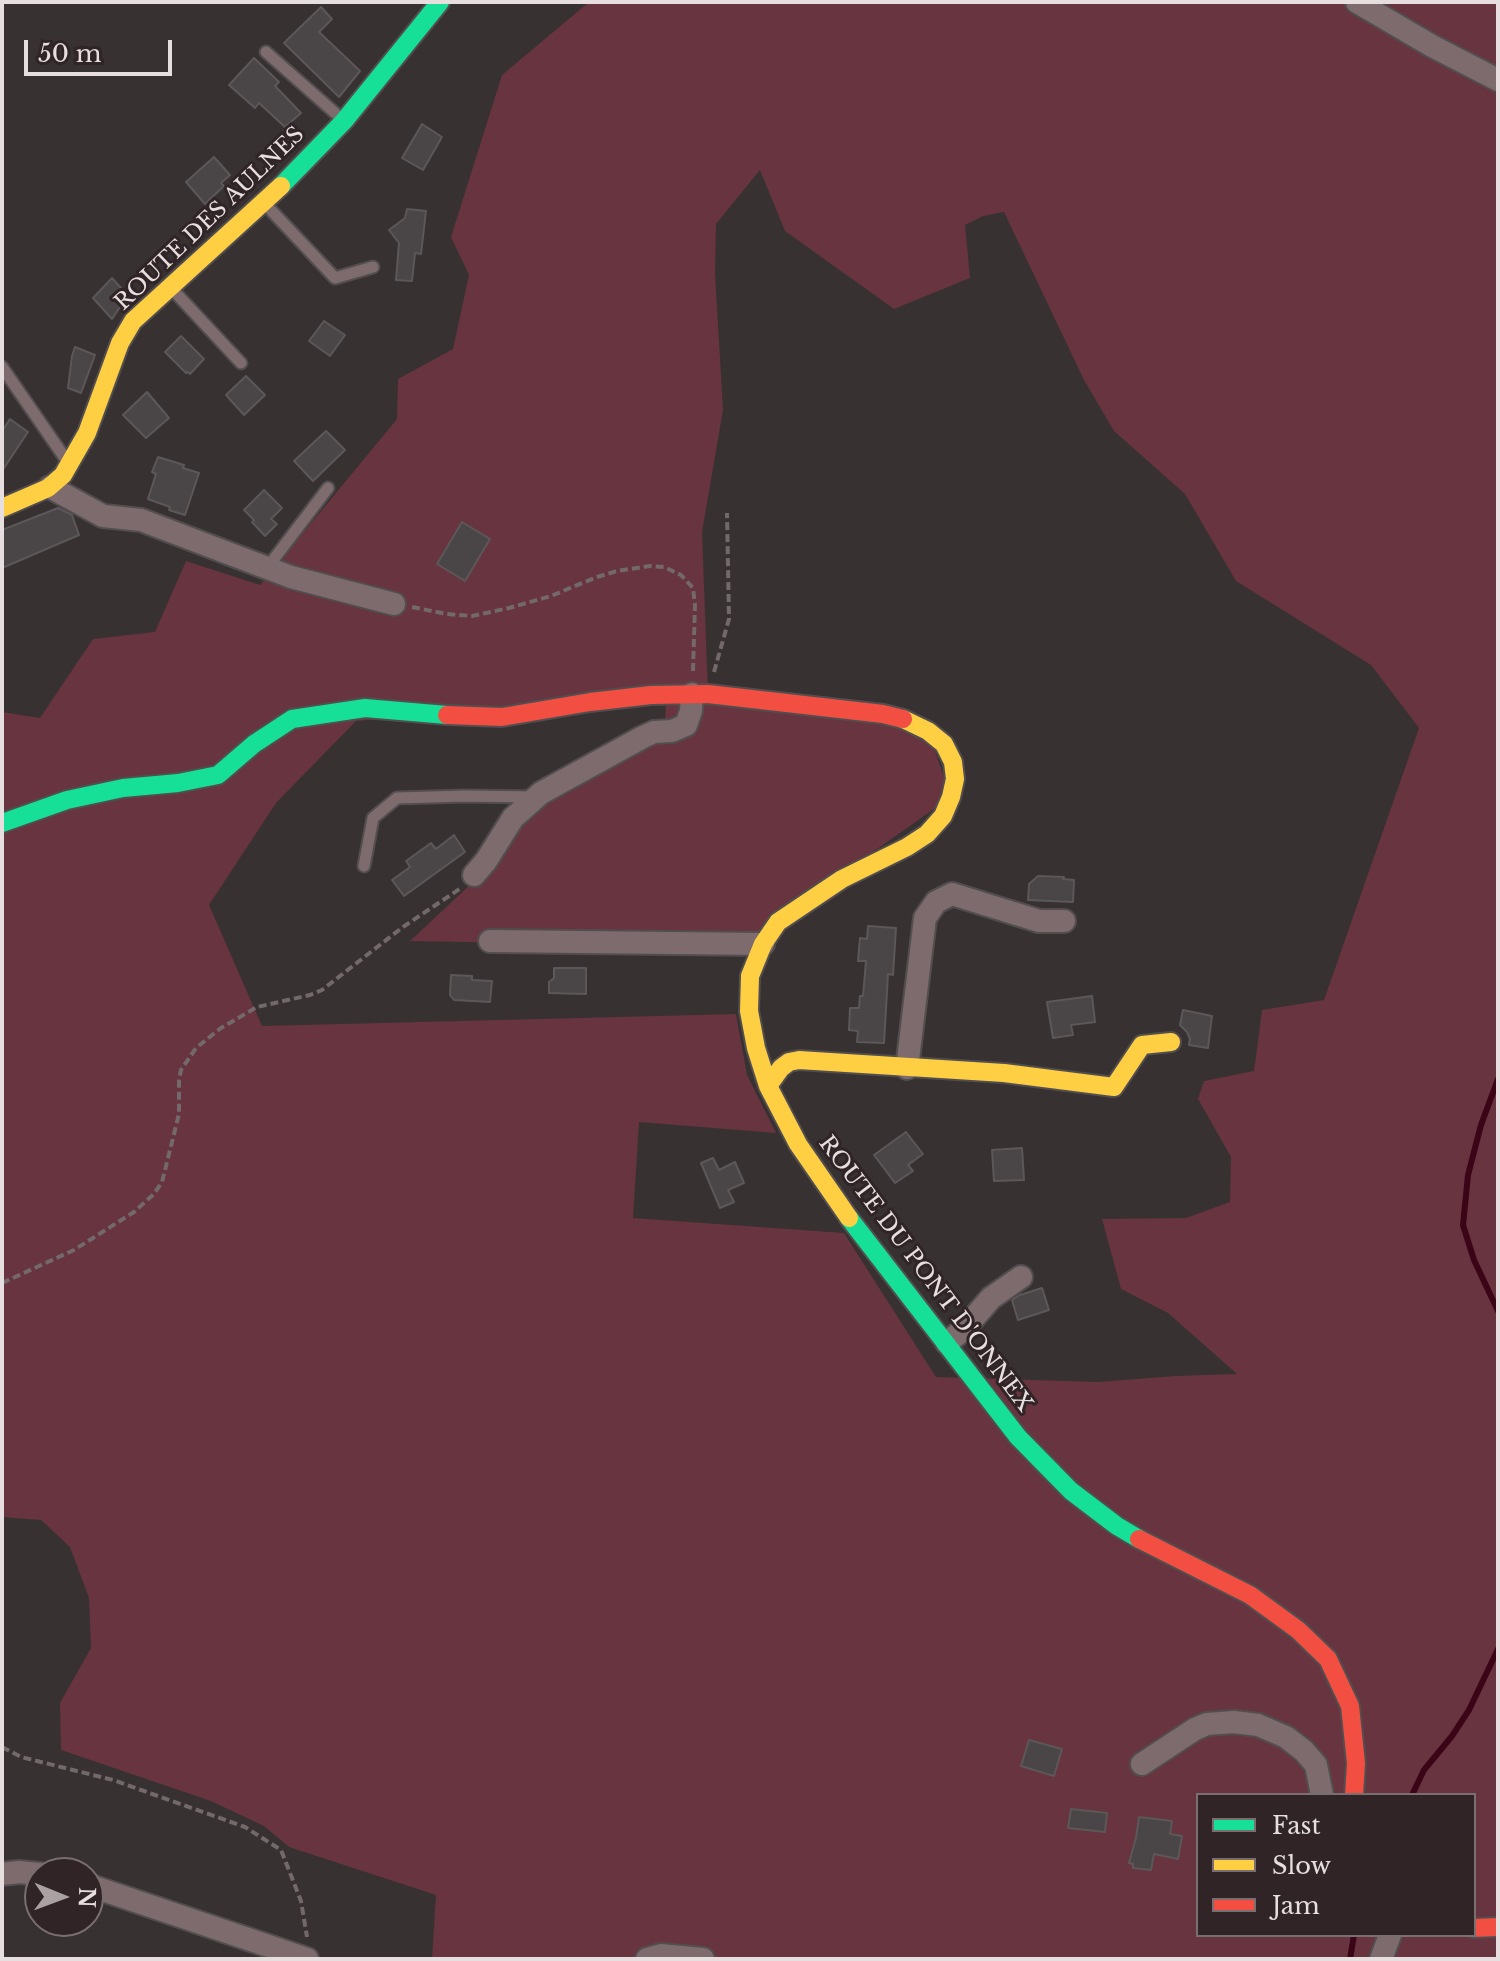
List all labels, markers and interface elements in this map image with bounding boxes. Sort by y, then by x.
scale bar [28,24,176,74]
text: 50 m [38,39,101,68]
street label: ROUTE DES AULNES [110,122,310,316]
street label: ROUTE DU PONT D'ONNEX [813,1131,1037,1417]
legend [1196,1793,1476,1937]
text: Fast [1272,1811,1320,1840]
text: Slow [1272,1851,1331,1880]
north arrow [24,1857,104,1937]
text: N [73,1887,100,1908]
text: Jam [1272,1891,1320,1920]

